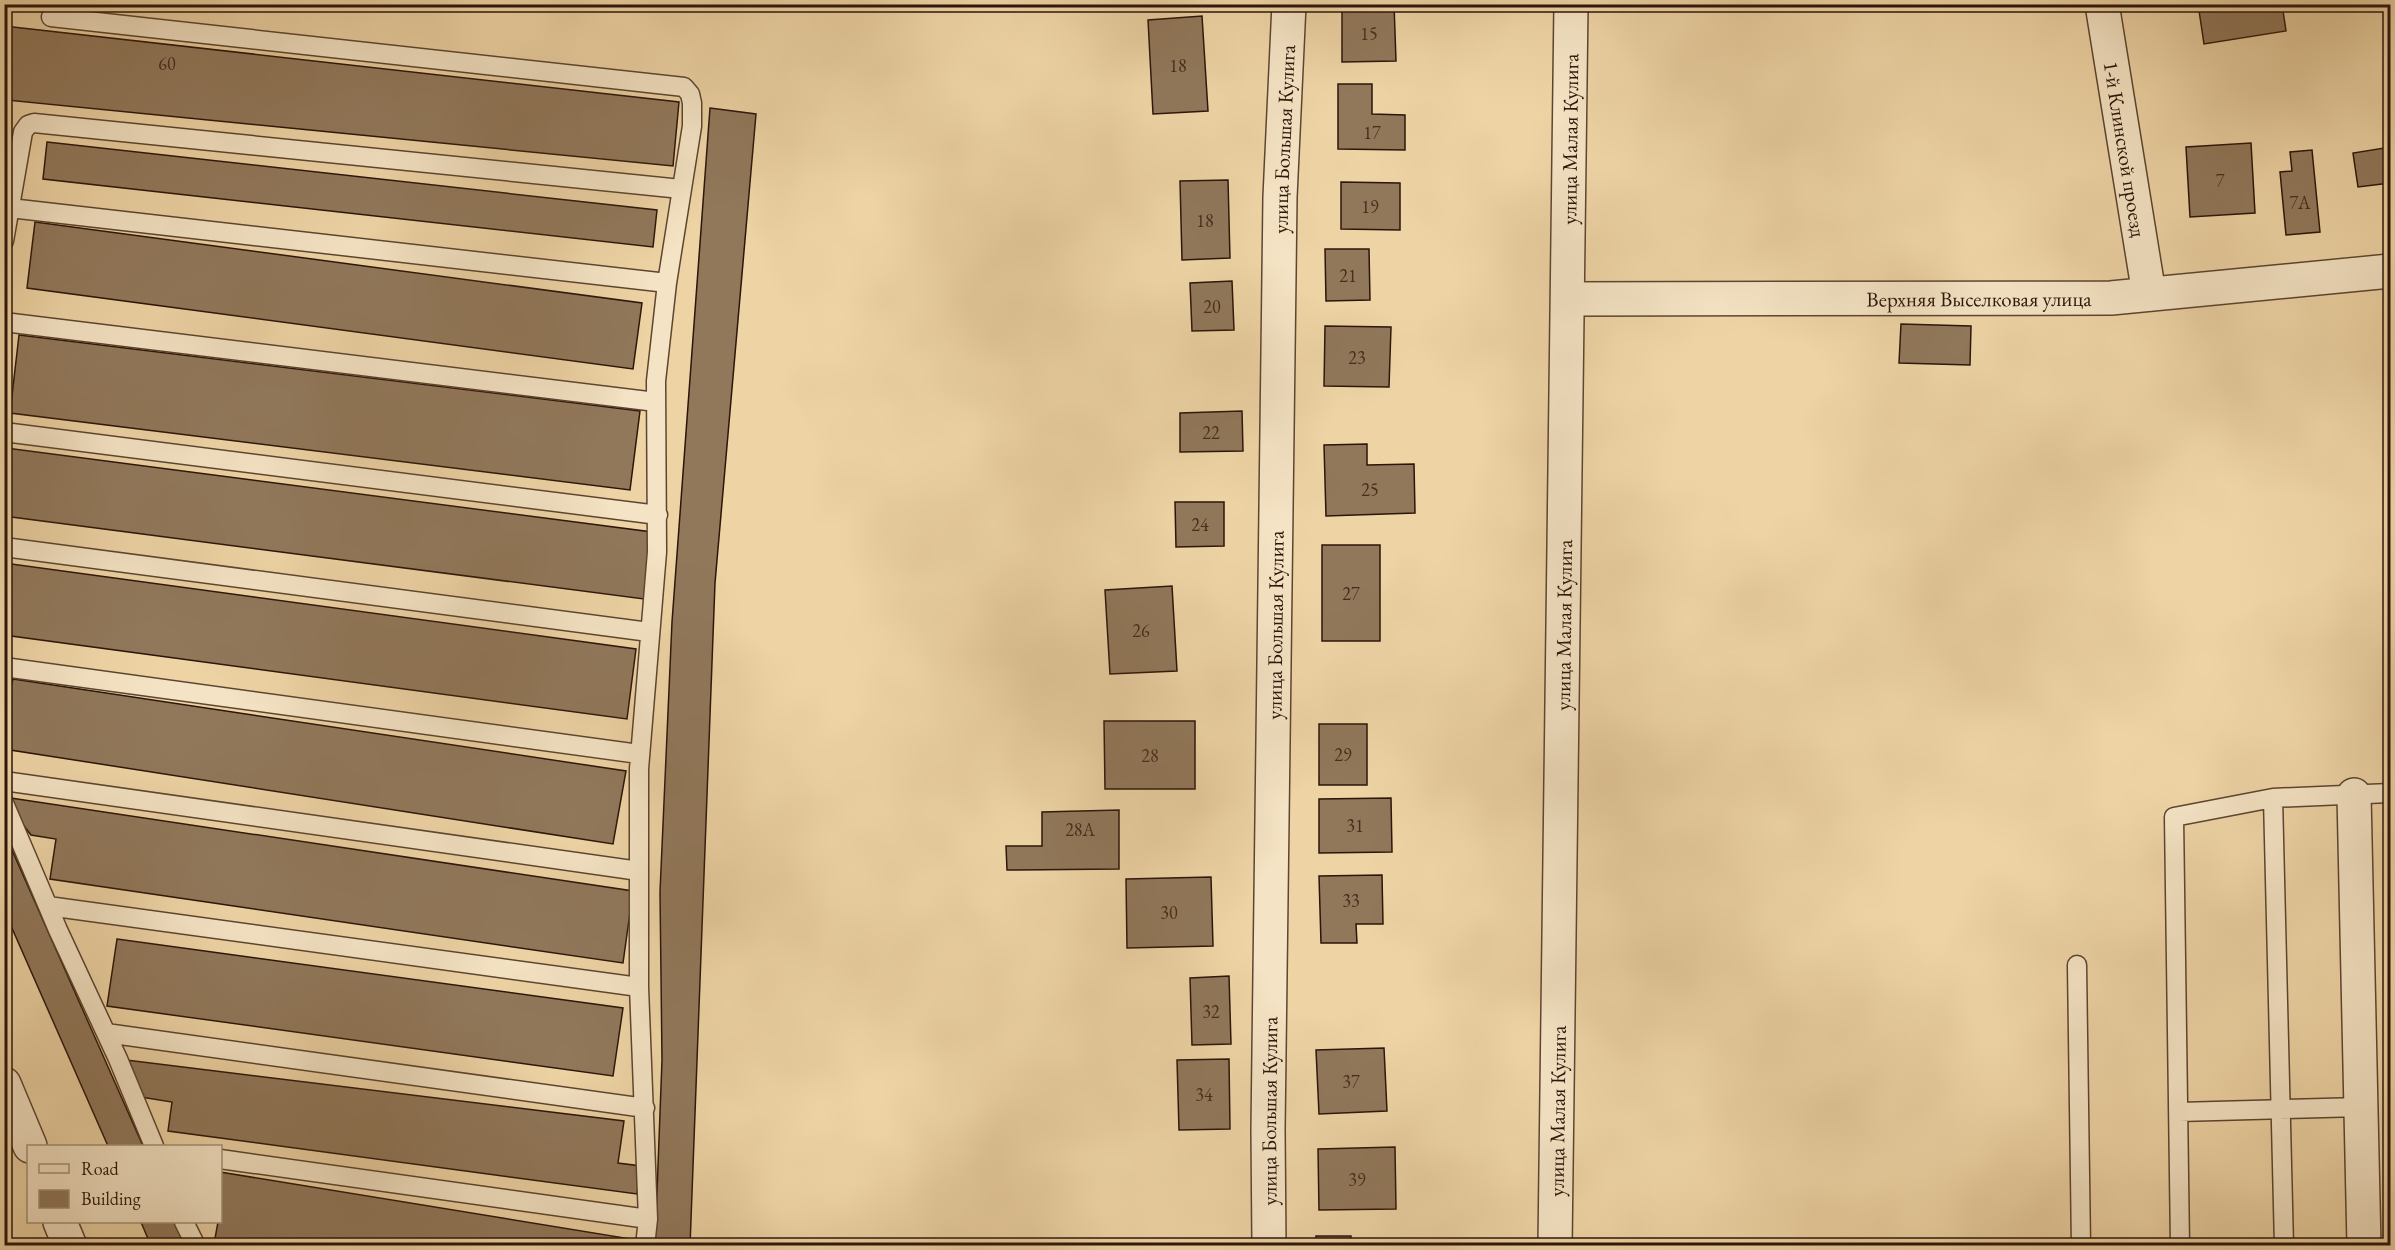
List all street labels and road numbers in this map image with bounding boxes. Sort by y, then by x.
street label: улица Большая Кулига [1266,43,1301,234]
street label: улица Малая Кулига [1555,53,1584,225]
street label: 1-й Клинской проезд [2098,59,2153,240]
street label: Верхняя Выселковая улица [1866,285,2092,312]
street label: улица Большая Кулига [1260,530,1289,720]
street label: улица Малая Кулига [1548,539,1578,711]
street label: улица Большая Кулига [1254,1016,1283,1206]
street label: улица Малая Кулига [1542,1025,1571,1197]

